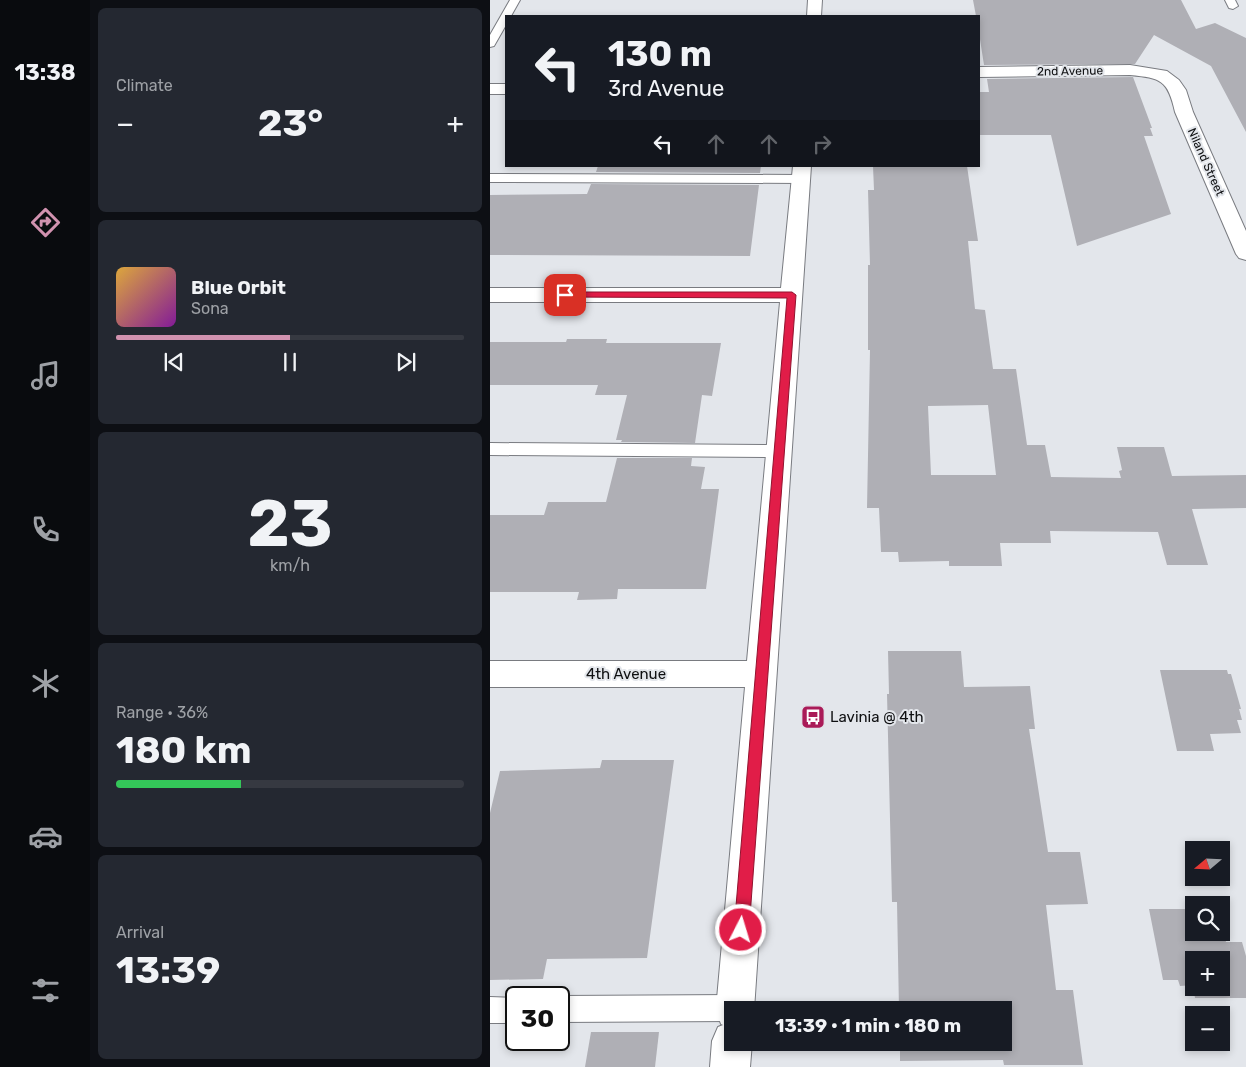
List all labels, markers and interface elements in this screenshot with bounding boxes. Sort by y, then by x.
text: 130 m [608,33,712,75]
icon: left [525,35,590,100]
text: 13:38 [14,59,76,86]
street label: 2nd Avenue [1037,63,1103,79]
text: 3rd Avenue [608,75,724,102]
text: Climate [116,76,173,95]
text: 23° [258,100,323,146]
text: − [116,107,134,140]
text: + [447,107,464,140]
street label: Niland Street [1185,126,1227,198]
icon: left [649,130,677,158]
icon: ahead [702,130,730,158]
icon: ahead [755,130,783,158]
icon: right [808,130,836,158]
icon: directions [28,205,63,240]
pin [544,274,586,316]
text: Blue Orbit [191,276,286,299]
icon: arrive [551,281,579,309]
text: Sona [191,299,229,318]
icon: previous [160,348,188,376]
icon: pause [276,348,304,376]
icon: next [392,348,420,376]
icon: music [28,358,63,393]
text: 23 [247,485,333,562]
icon: phone [28,512,63,547]
text: km/h [270,556,310,575]
street label: 4th Avenue [586,665,666,683]
icon: climate [28,666,63,701]
text: Range · 36% [116,703,208,722]
bus stop icon: Lavinia @ 4th [800,704,826,730]
place label: Lavinia @ 4th [830,708,924,726]
text: 180 km [116,727,252,773]
icon: car [28,819,63,854]
north arrow [1185,841,1230,886]
map controls [1185,841,1230,1051]
button: search [1185,896,1230,941]
position arrow [714,903,766,955]
text: Arrival [116,923,164,942]
text: 13:39 [116,947,220,993]
button: + [1185,951,1230,996]
icon: filters [28,973,63,1008]
speed limit sign: 30 [505,986,570,1051]
button: − [1185,1006,1230,1051]
text: 13:39 · 1 min · 180 m [775,1014,961,1037]

